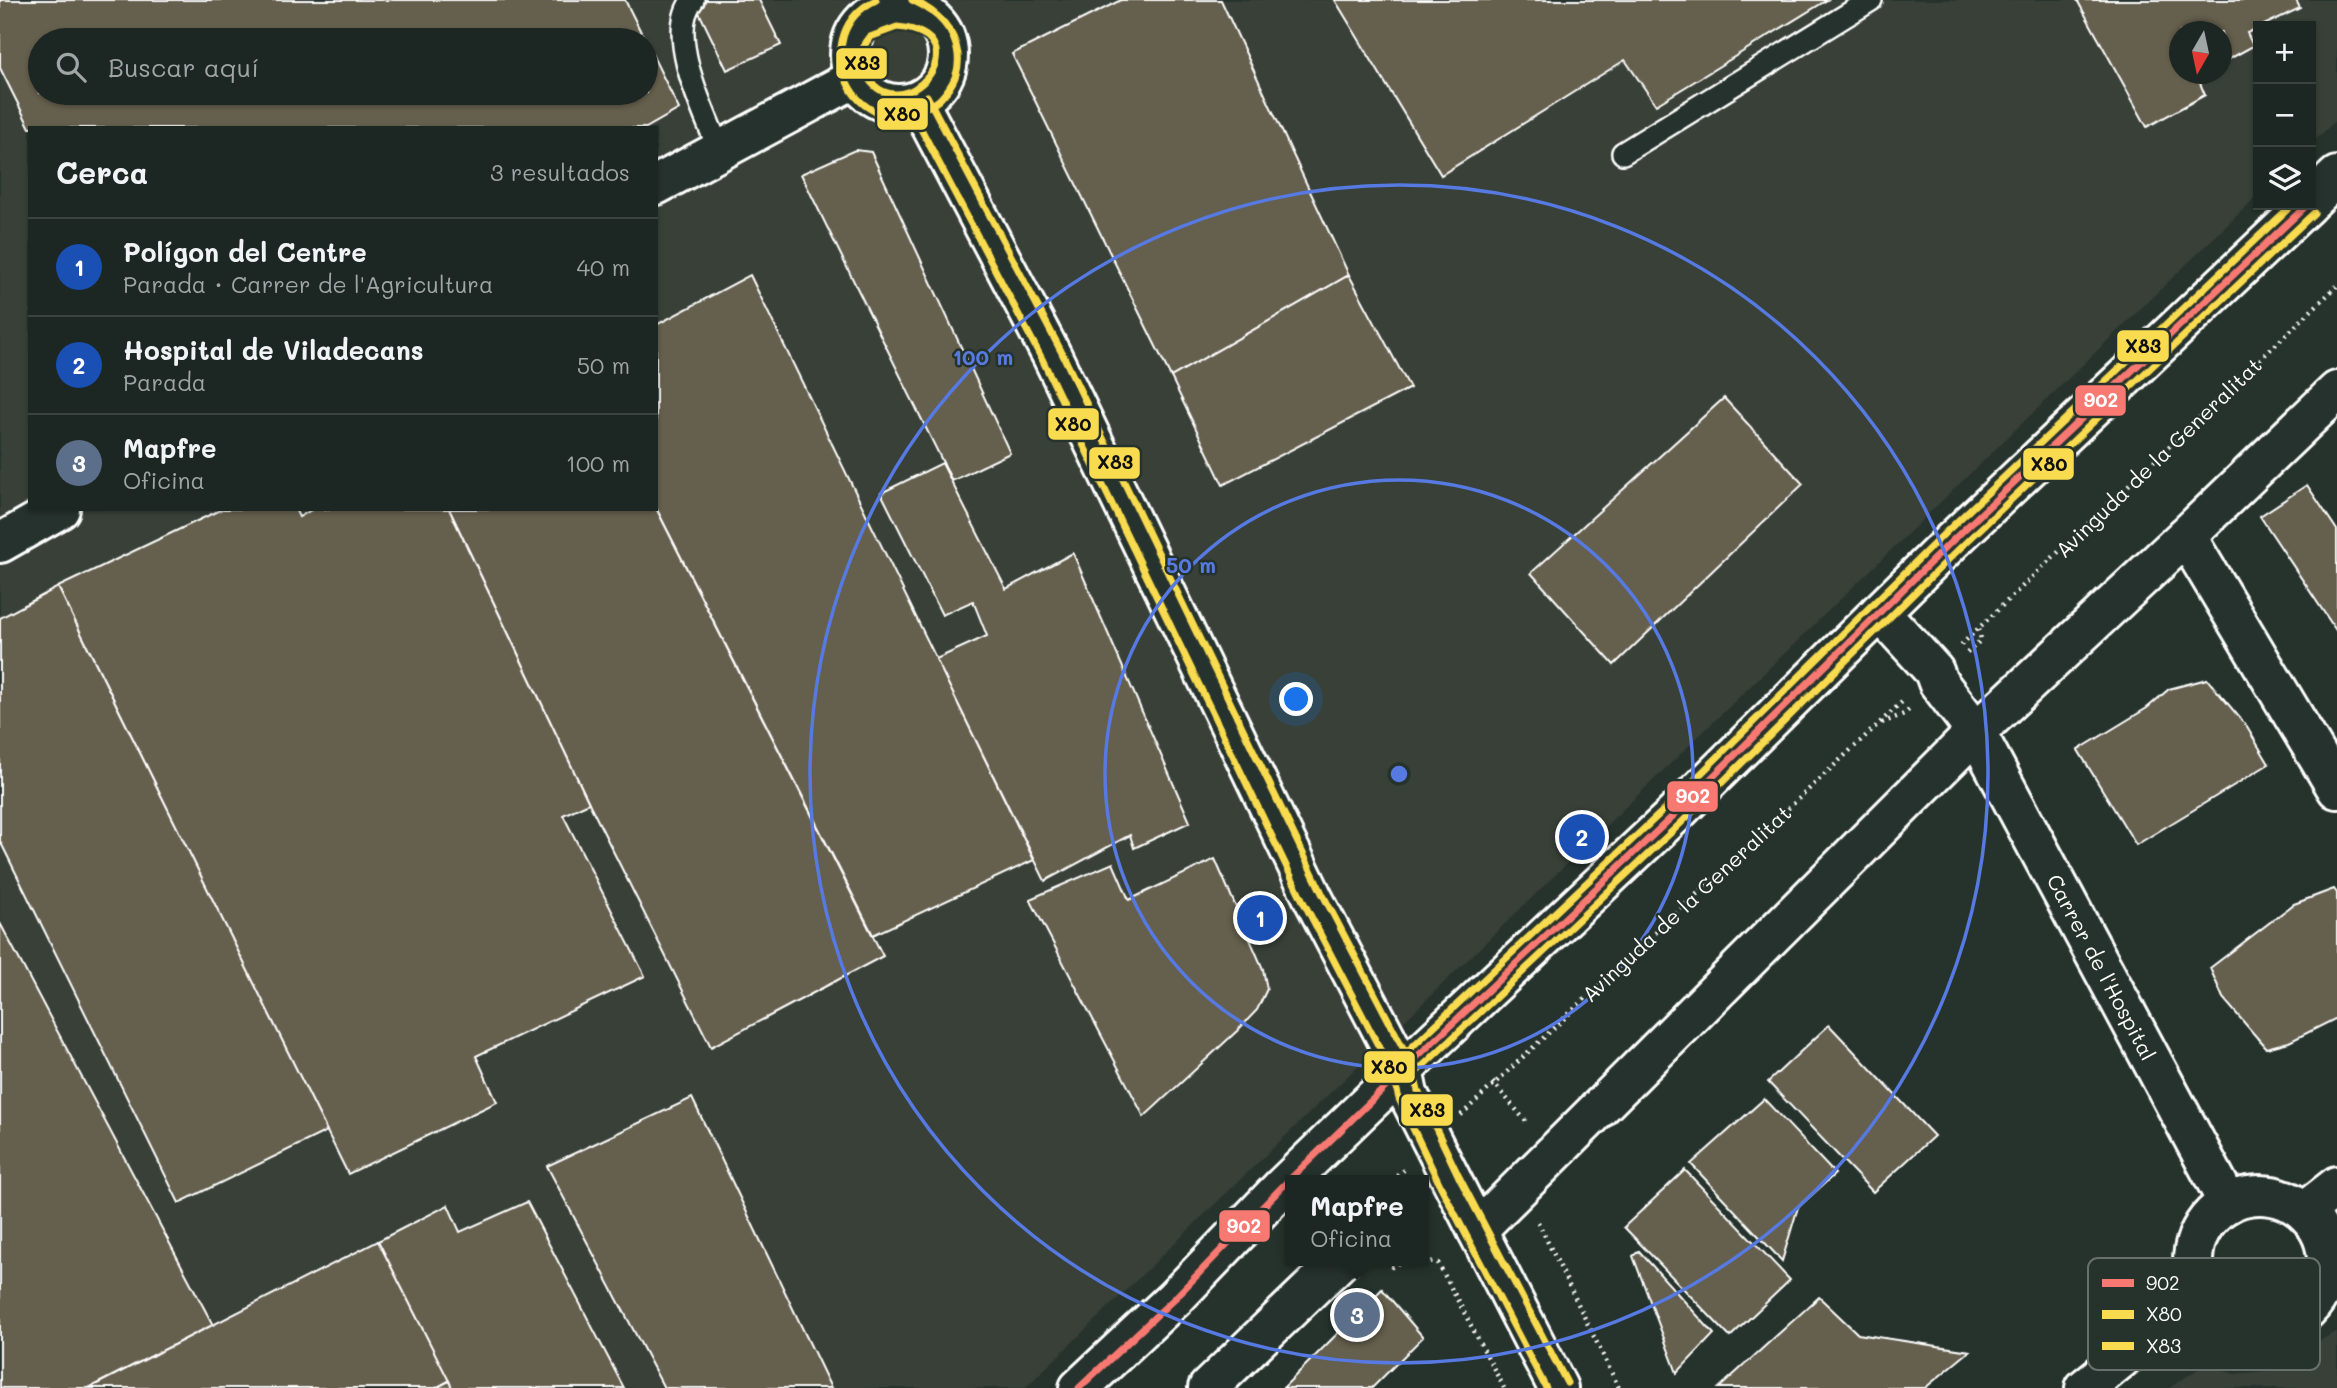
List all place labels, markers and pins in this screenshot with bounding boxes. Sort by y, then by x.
centre of rings [1387,762,1411,786]
pin: 2 [1559,811,1605,863]
pin: 1 [1237,892,1283,944]
pin: 3 [1334,1289,1380,1341]

